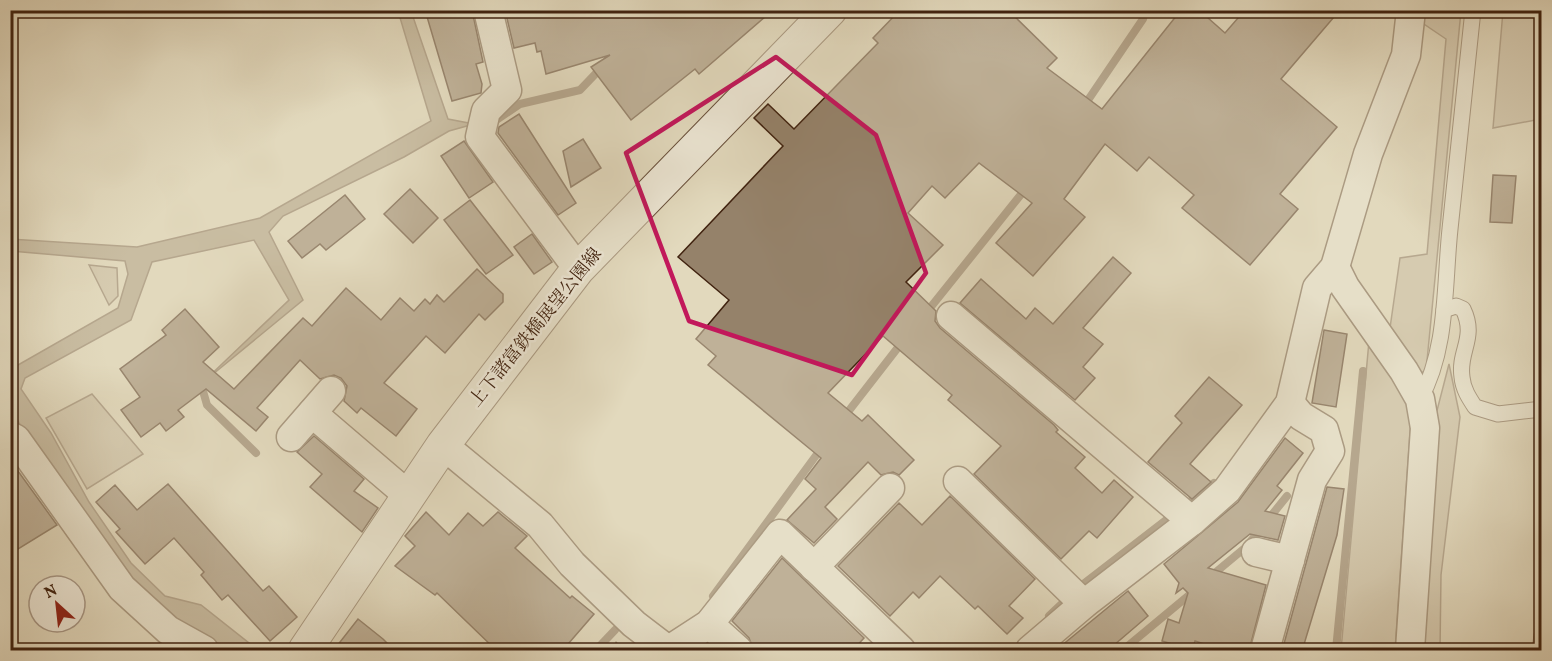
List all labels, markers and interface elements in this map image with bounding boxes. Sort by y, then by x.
street label: 上下諸富鉄橋展望公園線 [464,243,608,413]
north arrow [27,574,87,634]
text: N [41,580,62,605]

